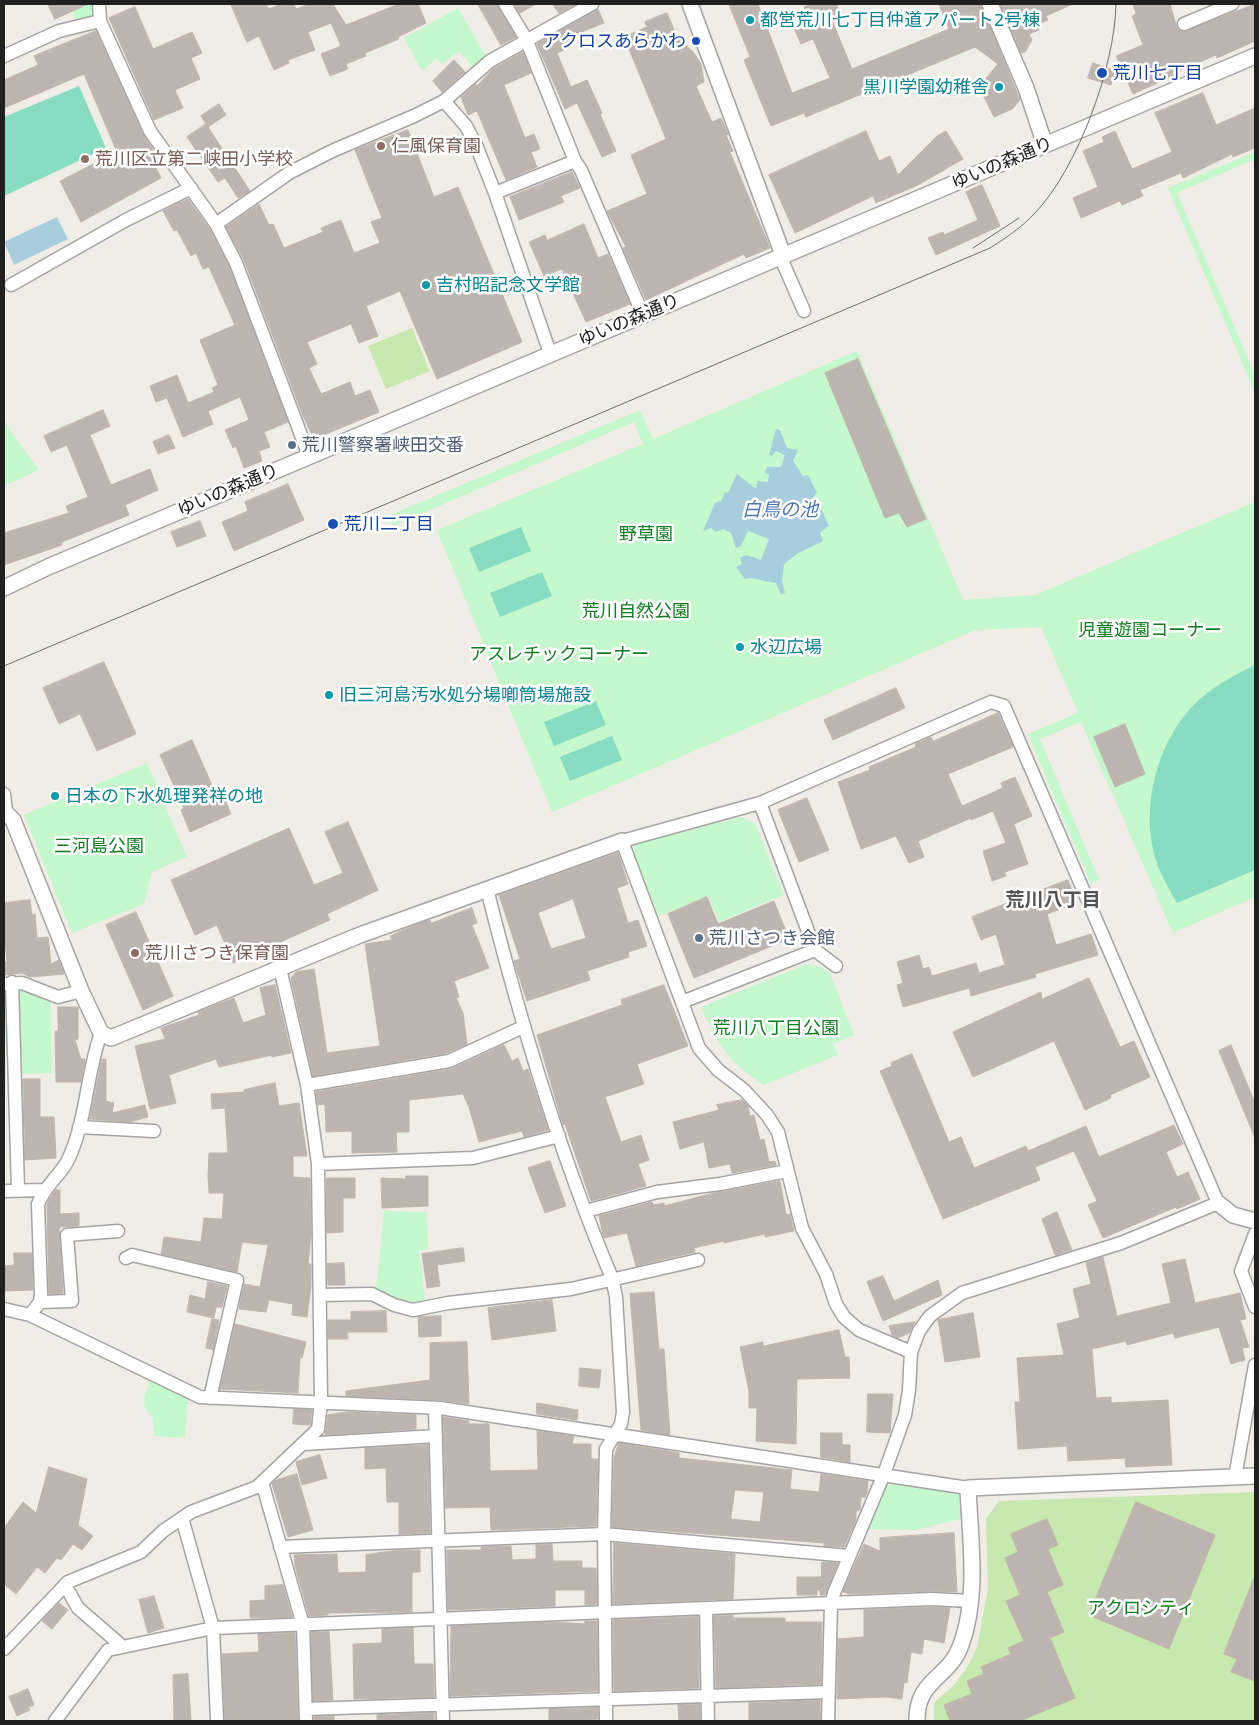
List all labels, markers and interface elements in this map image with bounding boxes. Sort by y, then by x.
place label: 都営荒川七丁目仲道アパート2号棟 [760,9,1040,31]
marker: 都営荒川七丁目仲道アパート2号棟 [744,14,756,26]
place label: アクロスあらかわ [542,30,686,52]
marker: アクロスあらかわ [690,35,702,47]
place label: 荒川七丁目 [1113,62,1203,84]
marker: 荒川七丁目 [1095,66,1109,80]
place label: 黒川学園幼稚舎 [863,76,989,98]
marker: 黒川学園幼稚舎 [993,81,1005,93]
street label: ゆいの森通り [948,132,1056,194]
place label: 仁風保育園 [391,135,481,157]
marker: 仁風保育園 [375,140,387,152]
place label: 荒川区立第二峡田小学校 [95,148,293,170]
marker: 荒川区立第二峡田小学校 [79,153,91,165]
place label: 吉村昭記念文学館 [436,274,580,296]
marker: 吉村昭記念文学館 [420,279,432,291]
street label: ゆいの森通り [575,289,683,351]
place label: 荒川警察署峡田交番 [302,434,464,456]
marker: 荒川警察署峡田交番 [286,439,298,451]
street label: ゆいの森通り [174,459,282,521]
water label: 白鳥の池 [742,499,818,521]
place label: 荒川二丁目 [344,513,434,535]
marker: 荒川二丁目 [326,517,340,531]
park label: 野草園 [619,523,673,545]
park label: 荒川自然公園 [582,600,690,622]
park label: 児童遊園コーナー [1078,619,1222,641]
place label: 水辺広場 [750,636,822,658]
marker: 水辺広場 [734,641,746,653]
park label: アスレチックコーナー [469,643,649,665]
place label: 旧三河島汚水処分場喞筒場施設 [339,684,591,706]
marker: 旧三河島汚水処分場喞筒場施設 [323,689,335,701]
place label: 日本の下水処理発祥の地 [65,785,263,807]
marker: 日本の下水処理発祥の地 [49,790,61,802]
park label: 三河島公園 [54,835,144,857]
district label: 荒川八丁目 [1006,889,1100,911]
place label: 荒川さつき会館 [709,927,835,949]
marker: 荒川さつき会館 [693,932,705,944]
place label: 荒川さつき保育園 [145,942,289,964]
marker: 荒川さつき保育園 [129,947,141,959]
park label: 荒川八丁目公園 [713,1017,839,1039]
park label: アクロシティ [1087,1597,1195,1619]

